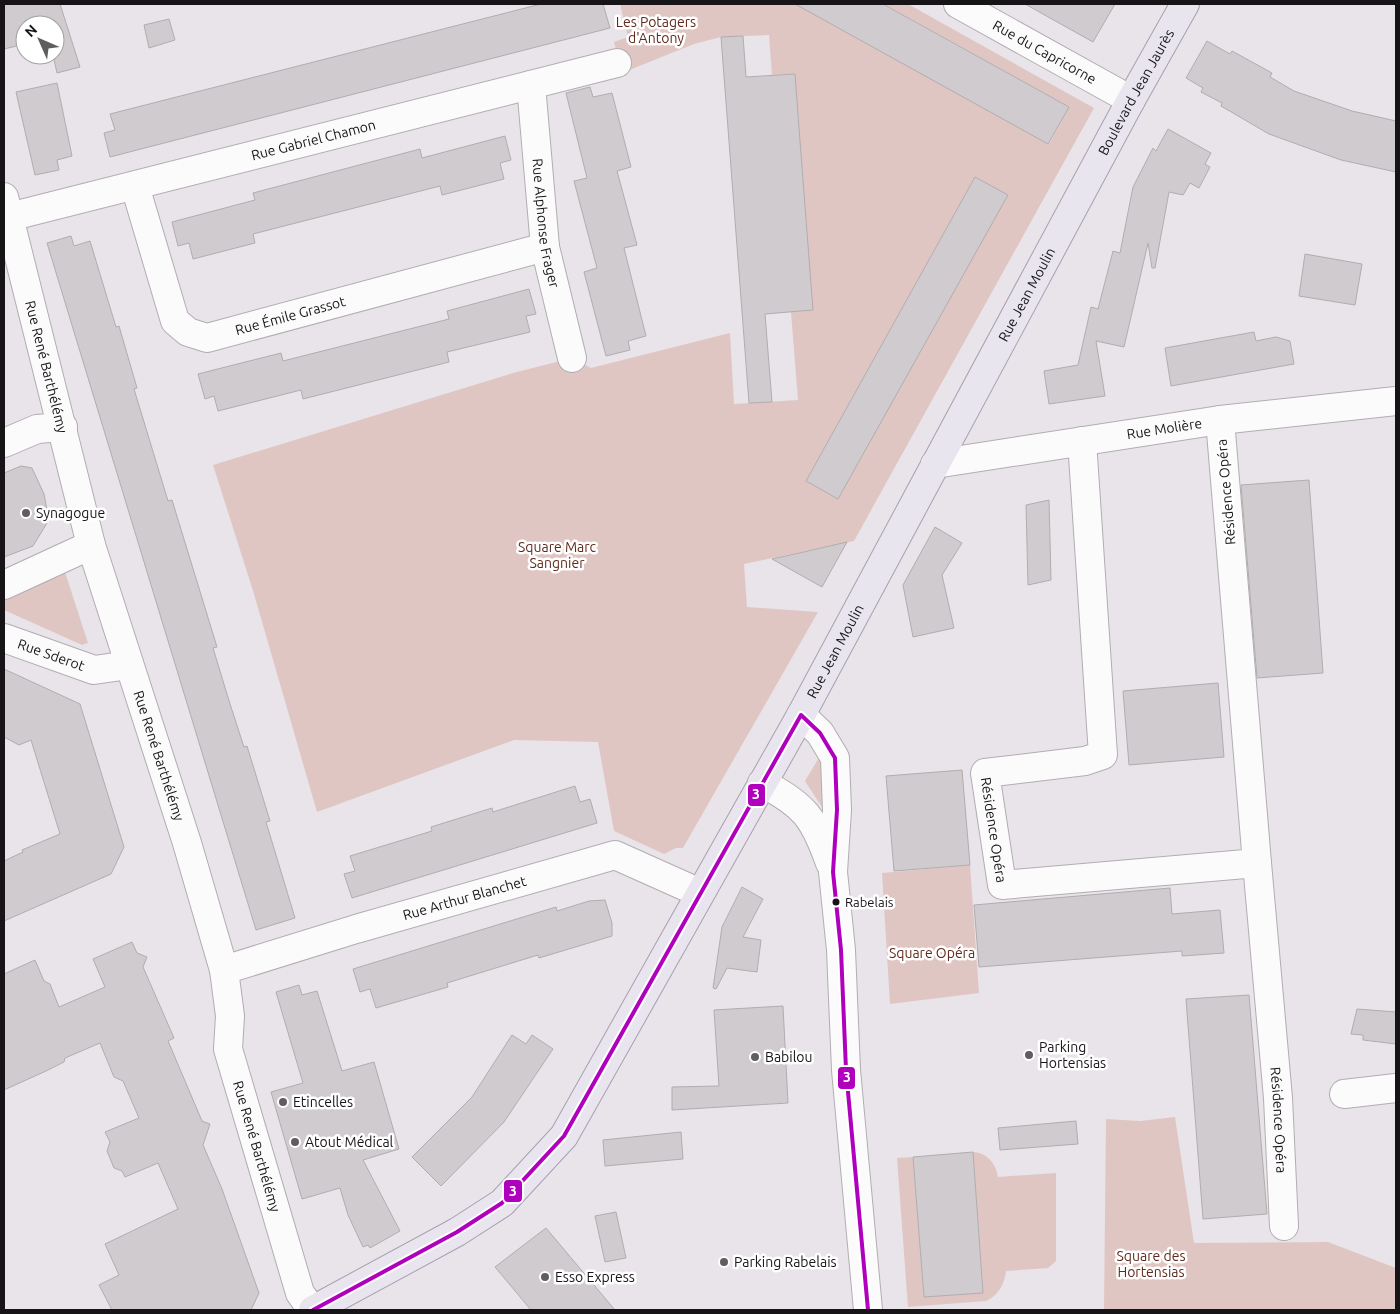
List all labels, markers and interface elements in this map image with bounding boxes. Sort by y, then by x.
park label: Les Potagers d'Antony [616,14,696,46]
north arrow [15,15,65,65]
street label: Rue du Capricorne [990,17,1099,87]
text: N [21,21,40,40]
street label: Boulevard Jean Jaurès [1095,26,1177,158]
street label: Rue Gabriel Chamon [249,116,377,163]
street label: Rue Alphonse Frager [529,158,563,290]
street label: Rue Jean Moulin [995,245,1058,344]
street label: Rue Émile Grassot [233,293,348,338]
street label: Rue René Barthélémy [22,299,71,435]
street label: Rue Molière [1126,415,1203,442]
street label: Résidence Opéra [1213,438,1239,546]
place label: Synagogue [36,505,105,521]
marker: Synagogue [20,507,32,519]
park label: Square Marc Sangnier [518,539,597,571]
street label: Rue Jean Moulin [803,602,867,701]
street label: Rue Sderot [15,635,87,674]
street label: Rue René Barthélémy [130,688,187,823]
street label: Résidence Opéra [978,776,1010,884]
line badge: 3 [747,783,766,807]
text: 3 [752,786,760,802]
street label: Rue Arthur Blanchet [401,873,529,923]
place label: Rabelais [845,895,894,909]
marker: Rabelais [831,897,841,907]
park label: Square Opéra [889,945,975,961]
place label: Parking Hortensias [1039,1039,1106,1071]
place label: Babilou [765,1049,813,1065]
marker: Parking Hortensias [1023,1049,1035,1061]
marker: Babilou [749,1051,761,1063]
line badge: 3 [837,1066,856,1090]
street label: Résidence Opéra [1267,1066,1290,1174]
text: 3 [843,1069,851,1085]
street label: Rue René Barthélémy [230,1079,284,1214]
place label: Etincelles [293,1094,353,1110]
marker: Etincelles [277,1096,289,1108]
place label: Atout Médical [305,1134,394,1150]
marker: Atout Médical [289,1136,301,1148]
line badge: 3 [503,1179,523,1203]
text: 3 [509,1183,517,1199]
park label: Square des Hortensias [1117,1248,1185,1280]
place label: Parking Rabelais [734,1254,837,1270]
marker: Parking Rabelais [718,1256,730,1268]
place label: Esso Express [555,1269,635,1285]
marker: Esso Express [539,1271,551,1283]

